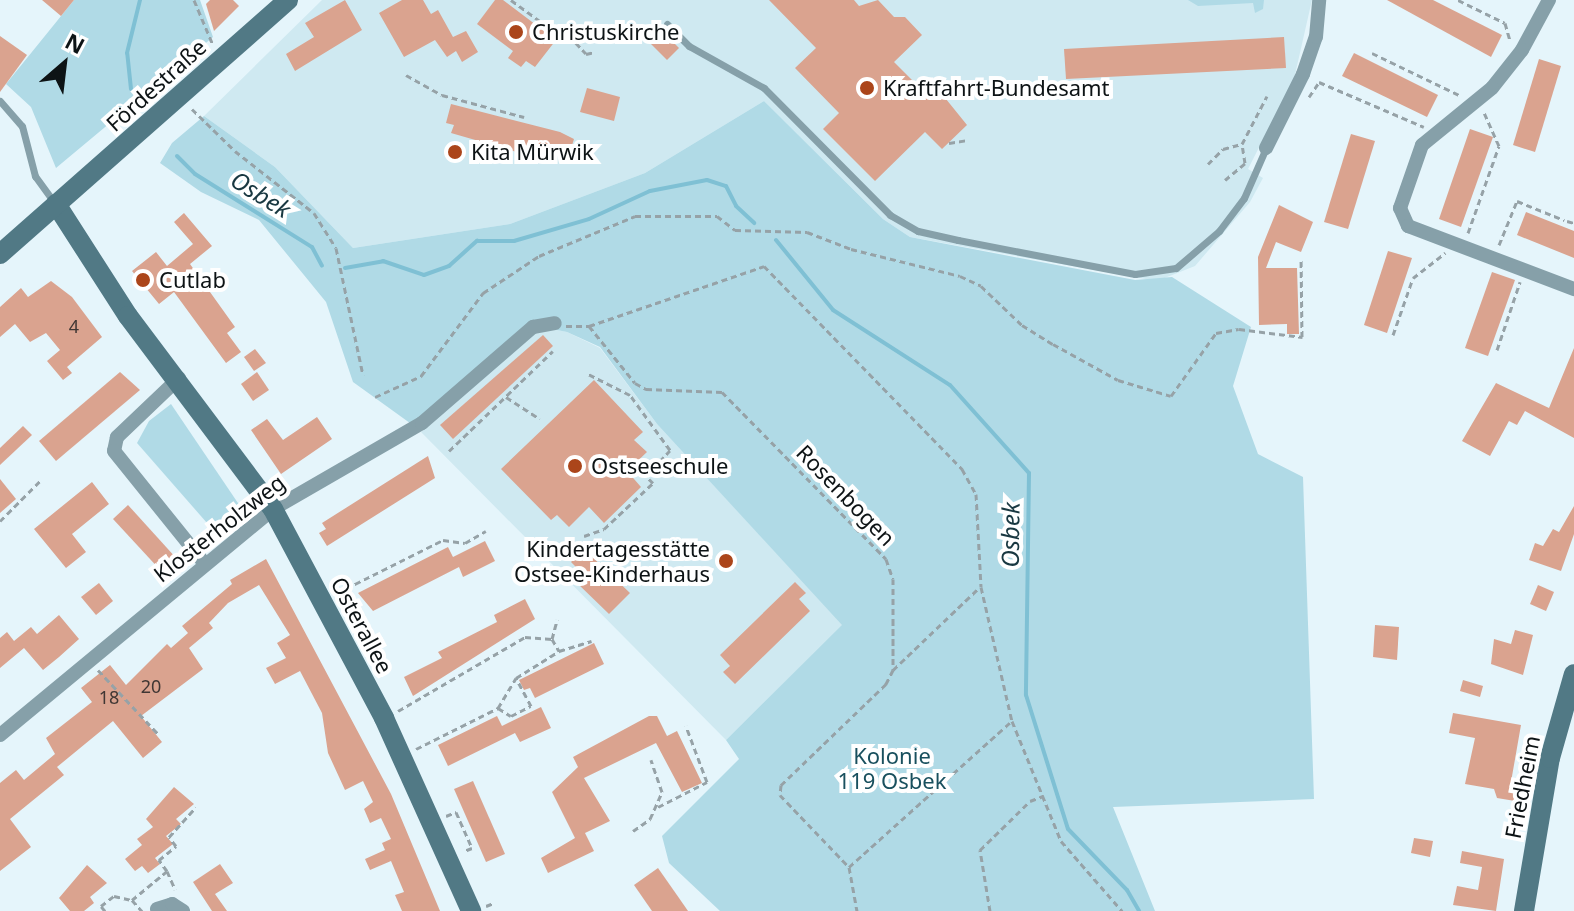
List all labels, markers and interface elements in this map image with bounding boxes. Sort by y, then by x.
place label: Christuskirche [532,19,680,45]
marker: Christuskirche [507,23,525,41]
north arrow [24,24,104,104]
text: N [60,25,90,60]
street label: Fördestraße [101,33,211,137]
place label: Kraftfahrt-Bundesamt [883,75,1110,101]
marker: Kraftfahrt-Bundesamt [858,79,876,97]
place label: Kita Mürwik [471,139,594,165]
marker: Kita Mürwik [446,143,464,161]
water label: Osbek [226,164,296,224]
place label: Cutlab [159,267,226,293]
marker: Cutlab [134,271,152,289]
house number: 4 [69,315,79,337]
street label: Rosenbogen [791,439,901,551]
place label: Ostseeschule [591,453,728,479]
marker: Ostseeschule [566,457,584,475]
street label: Klosterholzweg [148,469,290,587]
water label: Osbek [995,502,1025,568]
place label: Kindertagesstätte Ostsee-Kinderhaus [514,535,710,586]
marker: Kindertagesstätte Ostsee-Kinderhaus [717,552,735,570]
street label: Osterallee [326,572,398,678]
house number: 20 [141,675,161,697]
house number: 18 [99,686,119,708]
street label: Friedheim [1499,733,1545,841]
park label: Kolonie 119 Osbek [838,742,946,794]

